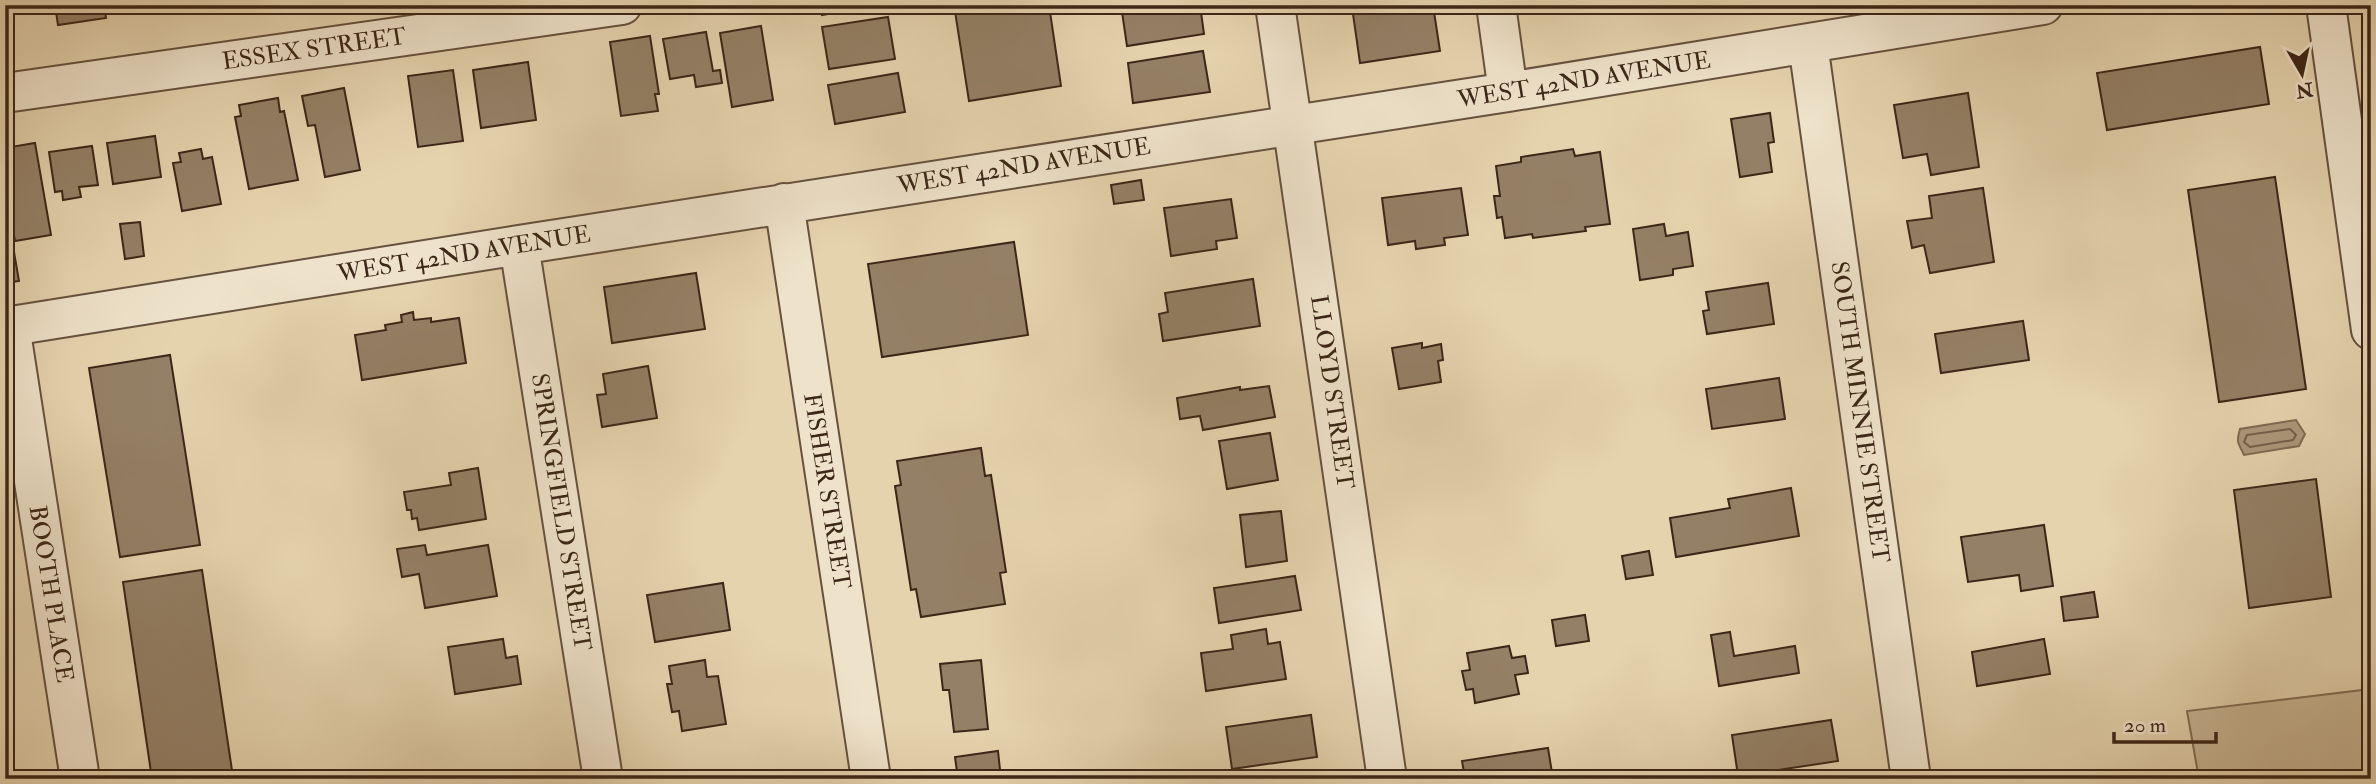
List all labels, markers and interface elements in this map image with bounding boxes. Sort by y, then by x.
street label: ESSEX STREET [220,21,408,77]
north arrow [2268,38,2338,108]
street label: WEST 42ND AVENUE [1454,45,1713,115]
text: N [2293,76,2316,103]
street label: WEST 42ND AVENUE [894,131,1153,201]
street label: WEST 42ND AVENUE [334,219,593,289]
street label: SOUTH MINNIE STREET [1823,259,1897,565]
street label: LLOYD STREET [1303,293,1361,491]
street label: SPRINGFIELD STREET [524,371,598,653]
street label: FISHER STREET [796,391,858,591]
street label: BOOTH PLACE [22,503,80,685]
scale bar [2114,700,2215,744]
text: 20 m [2124,712,2166,739]

